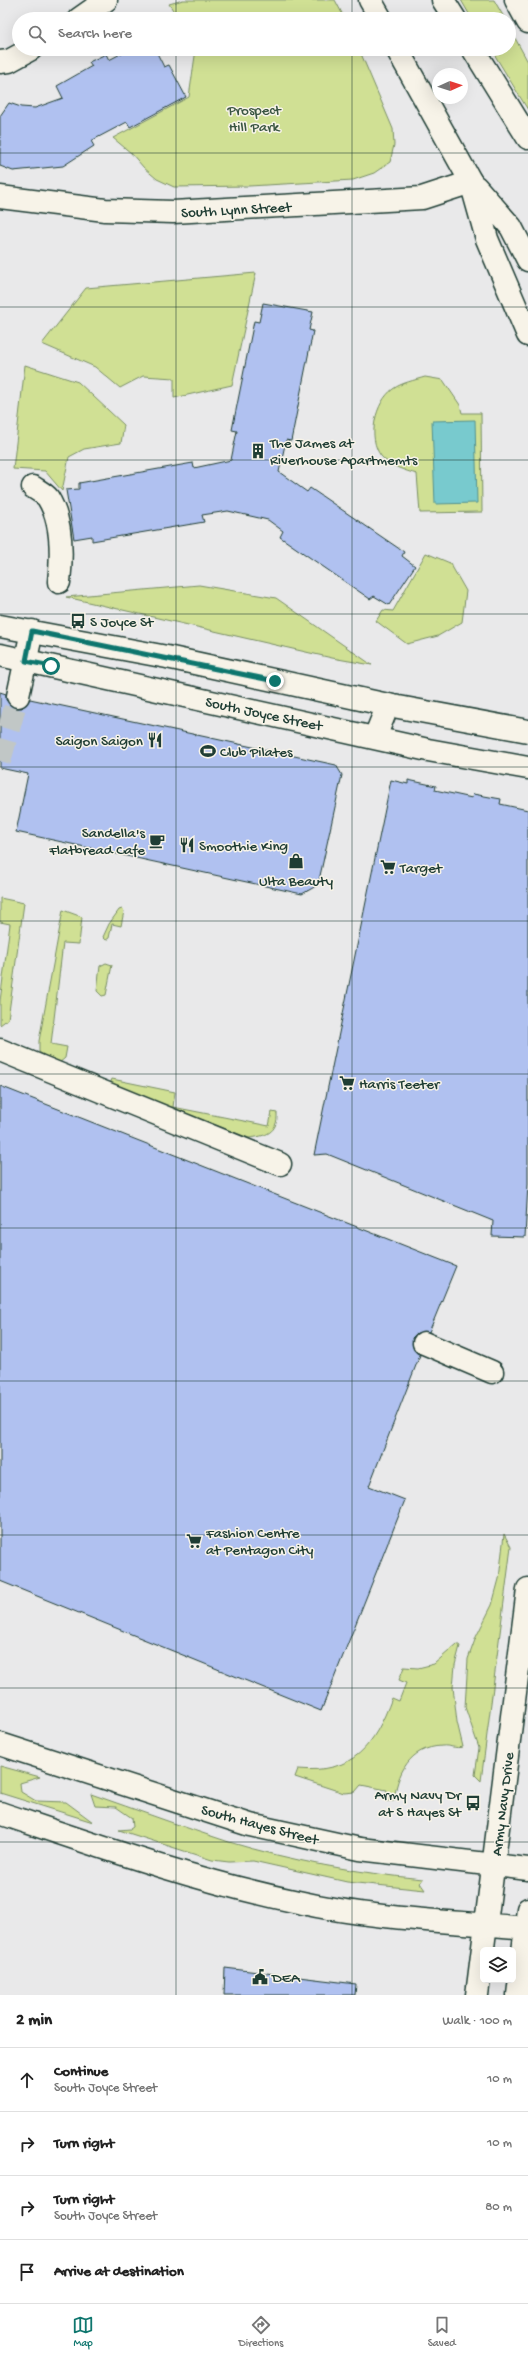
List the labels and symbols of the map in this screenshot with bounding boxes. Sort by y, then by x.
north arrow [432,68,468,104]
park label: Prospect Hill Park [226,102,282,137]
street label: South Lynn Street [181,199,293,223]
place label: The James at Riverhouse Apartmemts [269,435,418,470]
building icon: The James at Riverhouse Apartmemts [249,442,267,460]
bus stop icon: S Joyce St [69,612,87,630]
place label: S Joyce St [90,614,155,632]
route start [42,657,60,675]
route end [266,672,284,690]
street label: South Joyce Street [203,694,325,737]
restaurant icon: Saigon Saigon [146,731,164,749]
place label: Saigon Saigon [55,733,143,751]
sports icon: Club Pilates [199,742,217,760]
place label: Club Pilates [220,744,293,762]
place label: Sandella's Flatbread Cafe [48,825,145,860]
cafe icon: Sandella's Flatbread Cafe [148,832,166,850]
restaurant icon: Smoothie King [178,836,196,854]
place label: Smoothie King [199,838,288,856]
shop icon: Ulta Beauty [287,852,305,870]
supermarket icon: Target [379,858,397,876]
place label: Target [399,860,444,878]
place label: Ulta Beauty [259,873,334,891]
supermarket icon: Harris Teeter [338,1074,356,1092]
place label: Harris Teeter [359,1076,441,1094]
place label: Fashion Centre at Pentagon City [205,1525,314,1560]
supermarket icon: Fashion Centre at Pentagon City [185,1532,203,1550]
street label: Army Navy Drive [489,1751,519,1857]
place label: Army Navy Dr at S Hayes St [375,1787,463,1822]
bus stop icon: Army Navy Dr at S Hayes St [464,1794,482,1812]
street label: South Hayes Street [199,1802,322,1851]
public building icon: DEA [251,1968,269,1986]
place label: DEA [271,1970,301,1988]

